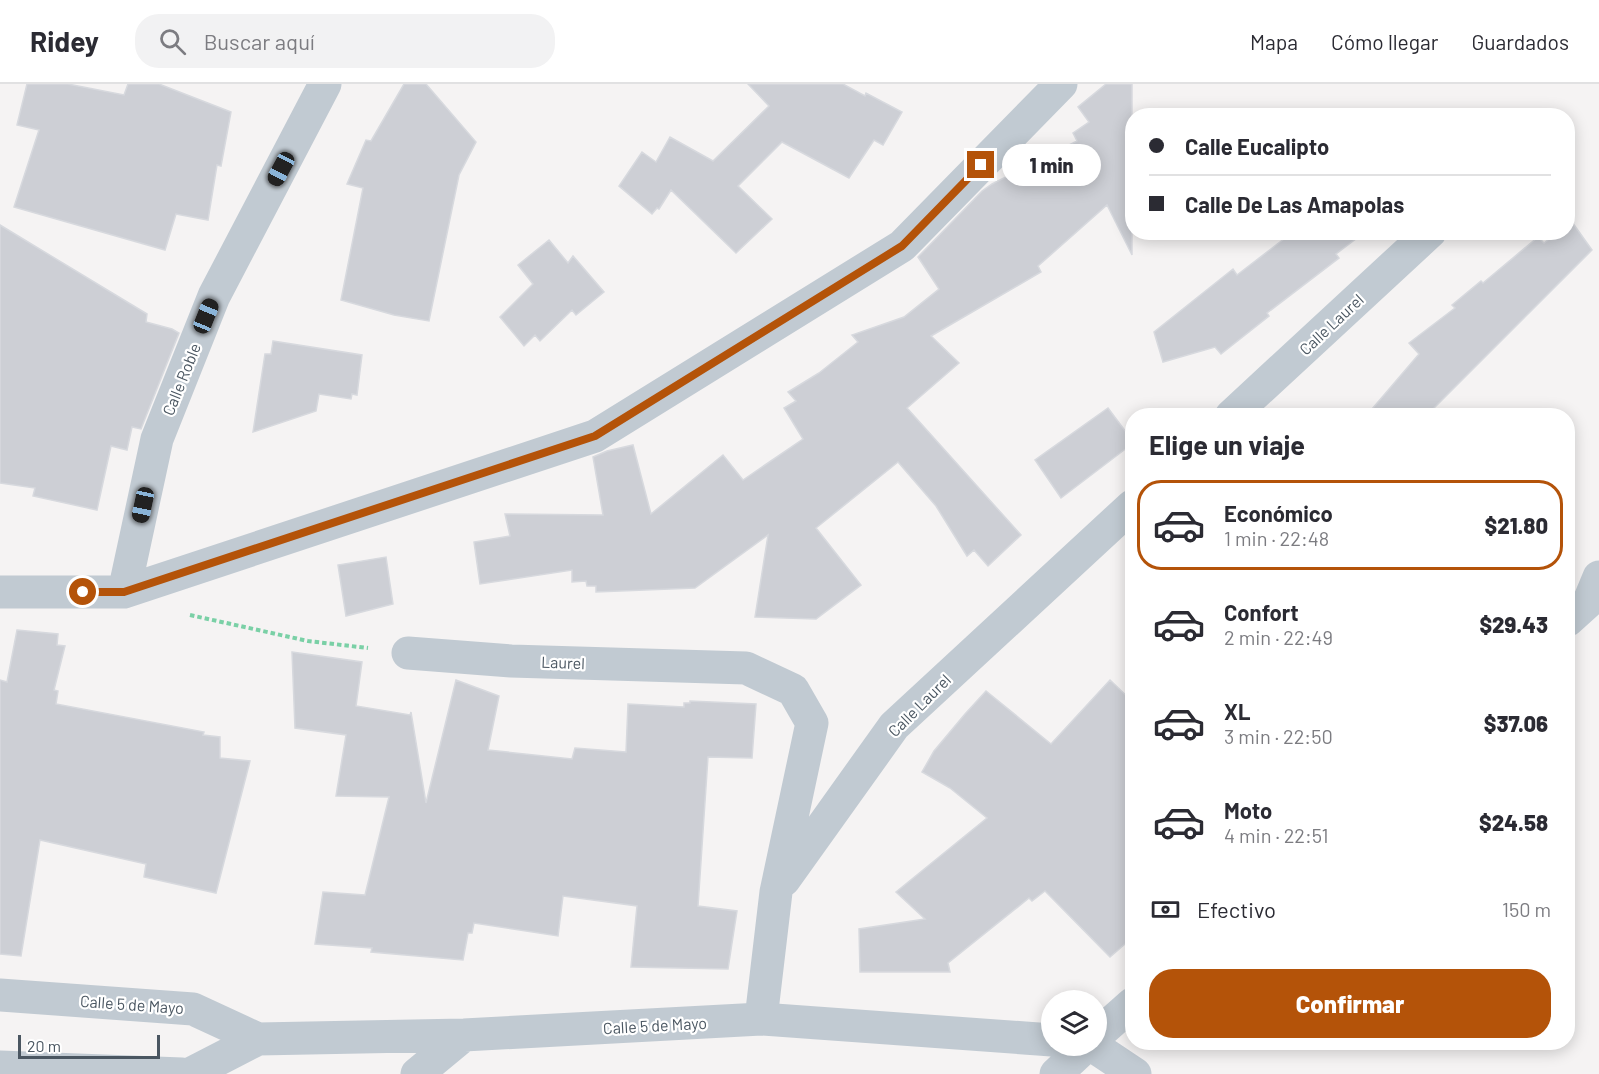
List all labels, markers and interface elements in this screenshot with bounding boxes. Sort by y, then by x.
search box [135,14,555,68]
text: Ridey [30,24,99,58]
icon: search [156,25,189,58]
text: Buscar aquí [204,28,315,54]
text: Mapa [1250,29,1298,54]
text: Cómo llegar [1331,29,1438,54]
text: Guardados [1471,29,1569,54]
text: Calle Eucalipto [1185,133,1329,159]
callout: 1 min [1002,144,1101,186]
car [265,149,297,189]
route end [967,151,994,178]
text: 1 min [1030,153,1073,177]
text: Calle De Las Amapolas [1185,191,1404,217]
street label: Calle Laurel [1295,290,1367,358]
car [191,296,221,336]
street label: Calle Roble [158,340,204,418]
text: Elige un viaje [1149,428,1305,460]
car [130,486,156,524]
icon: car [1152,498,1206,552]
text: Económico [1224,500,1333,526]
text: $21.80 [1485,512,1548,538]
text: 1 min · 22:48 [1224,526,1329,550]
route start [69,578,96,605]
icon: car [1152,597,1206,651]
text: Confort [1224,599,1299,625]
text: $29.43 [1479,611,1548,637]
text: 2 min · 22:49 [1224,625,1333,649]
street label: Laurel [541,652,585,672]
street label: Calle Laurel [884,670,954,740]
icon: car [1152,696,1206,750]
text: XL [1224,698,1250,724]
text: $37.06 [1484,710,1548,736]
text: 3 min · 22:50 [1224,724,1333,748]
icon: car [1152,795,1206,849]
text: Moto [1224,797,1272,823]
text: $24.58 [1479,809,1548,835]
text: 4 min · 22:51 [1224,823,1329,847]
icon: cash [1149,893,1182,926]
text: Efectivo [1197,896,1276,922]
text: 150 m [1502,897,1551,921]
button: Confirmar [1149,969,1551,1038]
map controls [1041,990,1107,1056]
button: layers [1041,990,1107,1056]
street label: Calle 5 de Mayo [79,991,185,1017]
street label: Calle 5 de Mayo [603,1013,707,1037]
scale bar [18,1032,160,1060]
text: 20 m [27,1036,61,1055]

